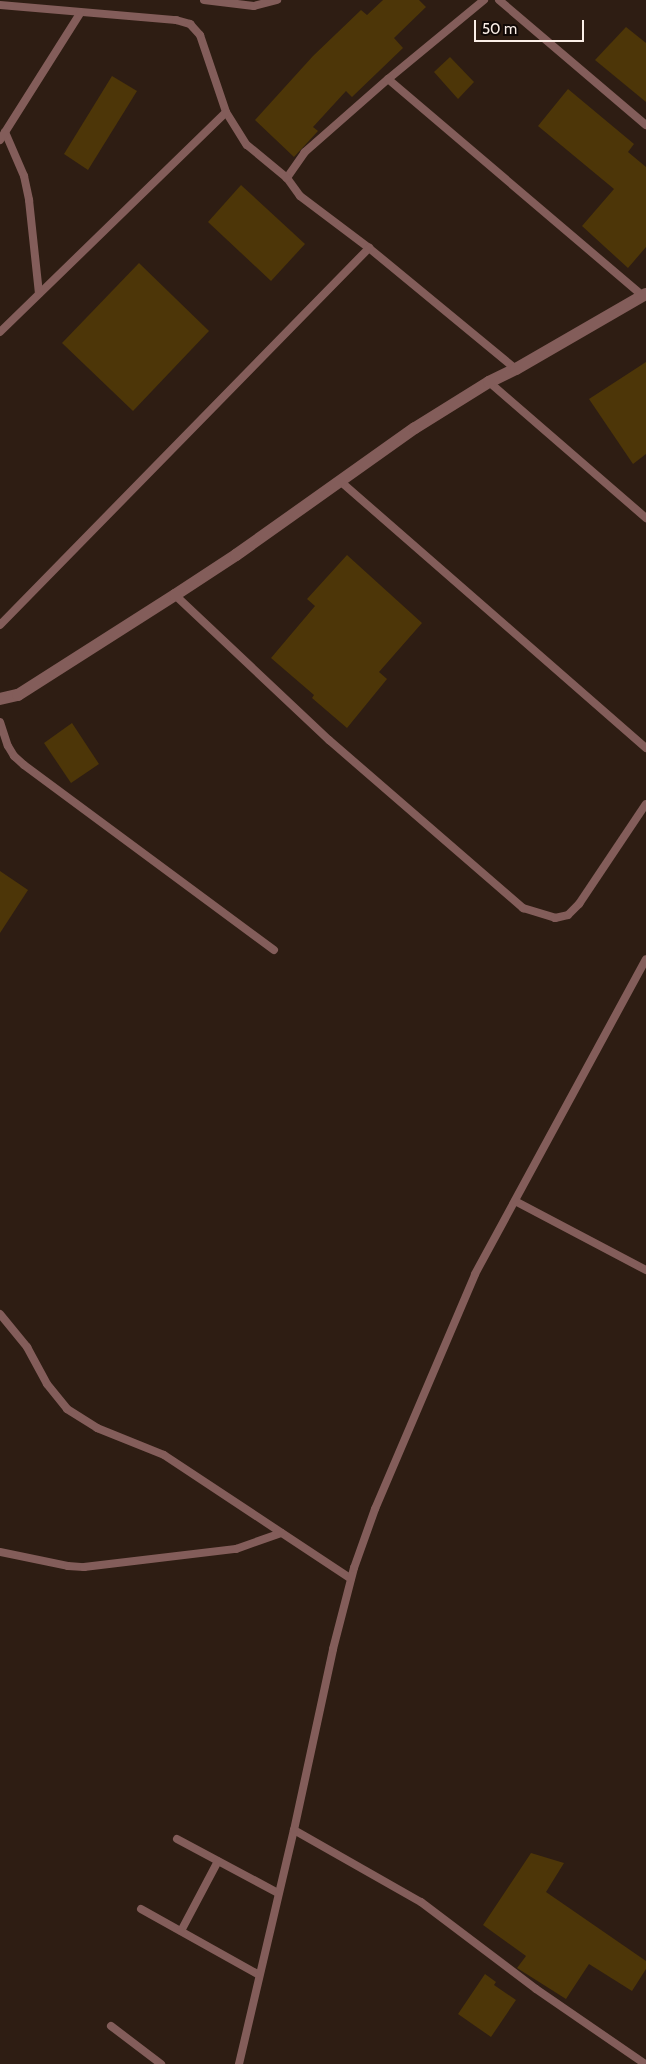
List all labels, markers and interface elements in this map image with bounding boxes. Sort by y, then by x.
scale bar [476,10,586,42]
text: 50 m [482,20,517,38]

